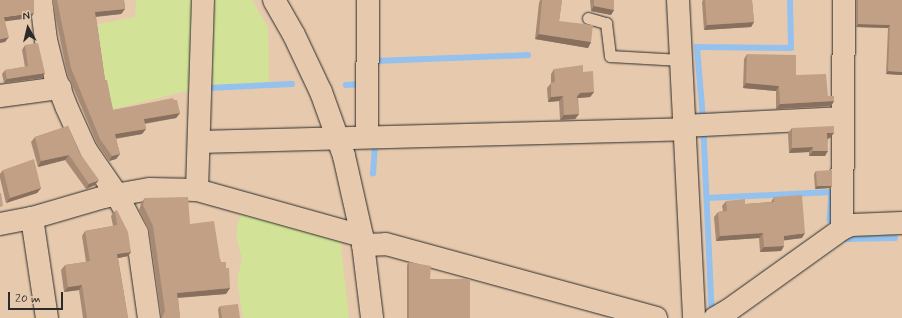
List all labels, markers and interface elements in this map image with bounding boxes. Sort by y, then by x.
north arrow [8,8,48,48]
text: N [22,9,31,24]
scale bar [10,284,65,310]
text: 20 m [15,291,41,307]

